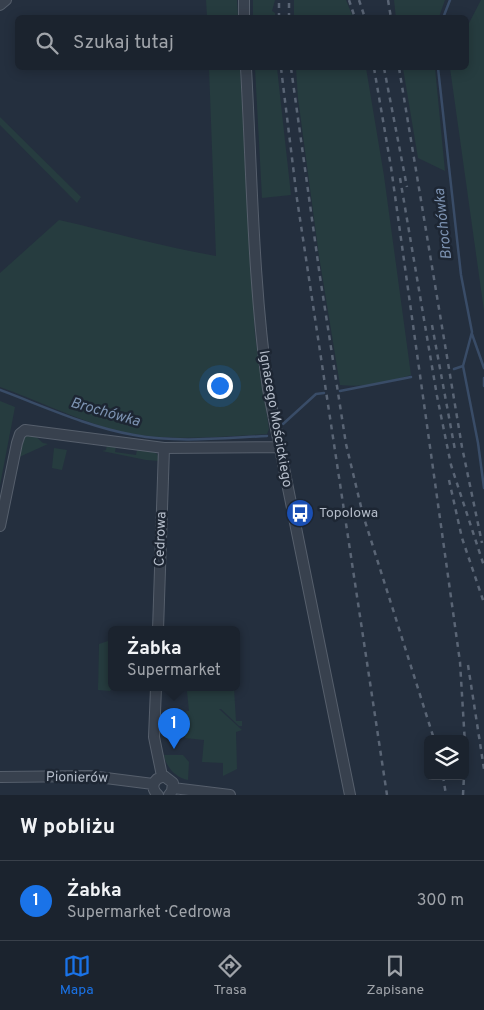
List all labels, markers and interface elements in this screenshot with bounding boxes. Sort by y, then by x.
search box [15,15,469,70]
icon: search [33,29,61,57]
text: Szukaj tutaj [73,31,174,55]
water label: Brochówka [431,187,457,260]
street label: Ignacego Mościckiego [255,349,295,489]
your location [207,373,233,399]
water label: Brochówka [68,394,142,432]
bus stop icon: Topolowa [285,498,315,528]
place label: Topolowa [319,505,378,522]
street label: Cedrowa [152,511,170,567]
popup [108,626,240,691]
text: Żabka [127,637,182,661]
text: Supermarket [127,661,221,681]
pin: 1 [158,708,190,749]
map controls [424,735,469,780]
button: layers [424,735,469,780]
street label: Pionierów [46,769,108,787]
text: W pobliżu [20,814,115,841]
text: Żabka [67,879,122,903]
text: 1 [33,891,39,911]
text: 300 m [417,891,464,911]
text: Supermarket · Cedrowa [67,903,231,923]
tab: Mapa [60,952,94,999]
tab: Trasa [213,952,247,999]
tab: Zapisane [366,952,424,999]

